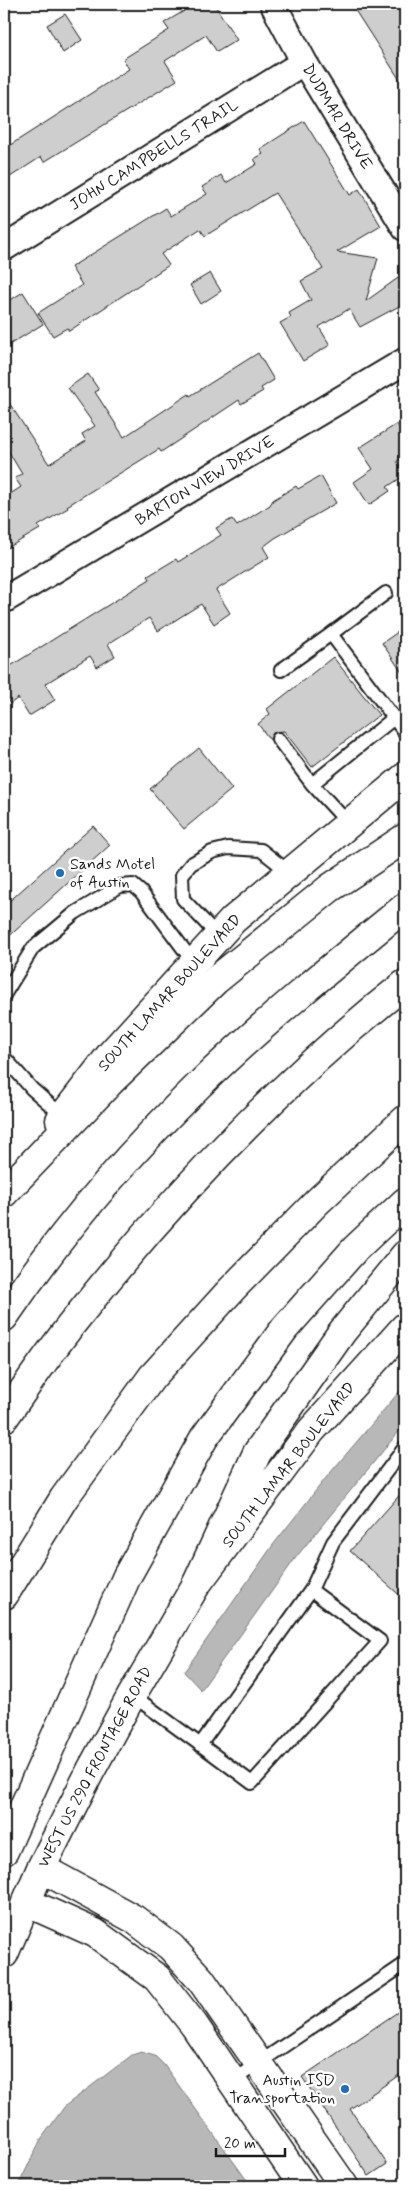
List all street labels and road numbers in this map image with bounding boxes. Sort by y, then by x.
street label: DUDMAR DRIVE [297,60,377,174]
street label: JOHN CAMPBELLS TRAIL [66,94,242,216]
street label: BARTON VIEW DRIVE [131,431,279,531]
street label: SOUTH LAMAR BOULEVARD [94,910,246,1076]
street label: SOUTH LAMAR BOULEVARD [218,1378,360,1552]
street label: WEST US 290 FRONTAGE ROAD [33,1663,157,1871]

